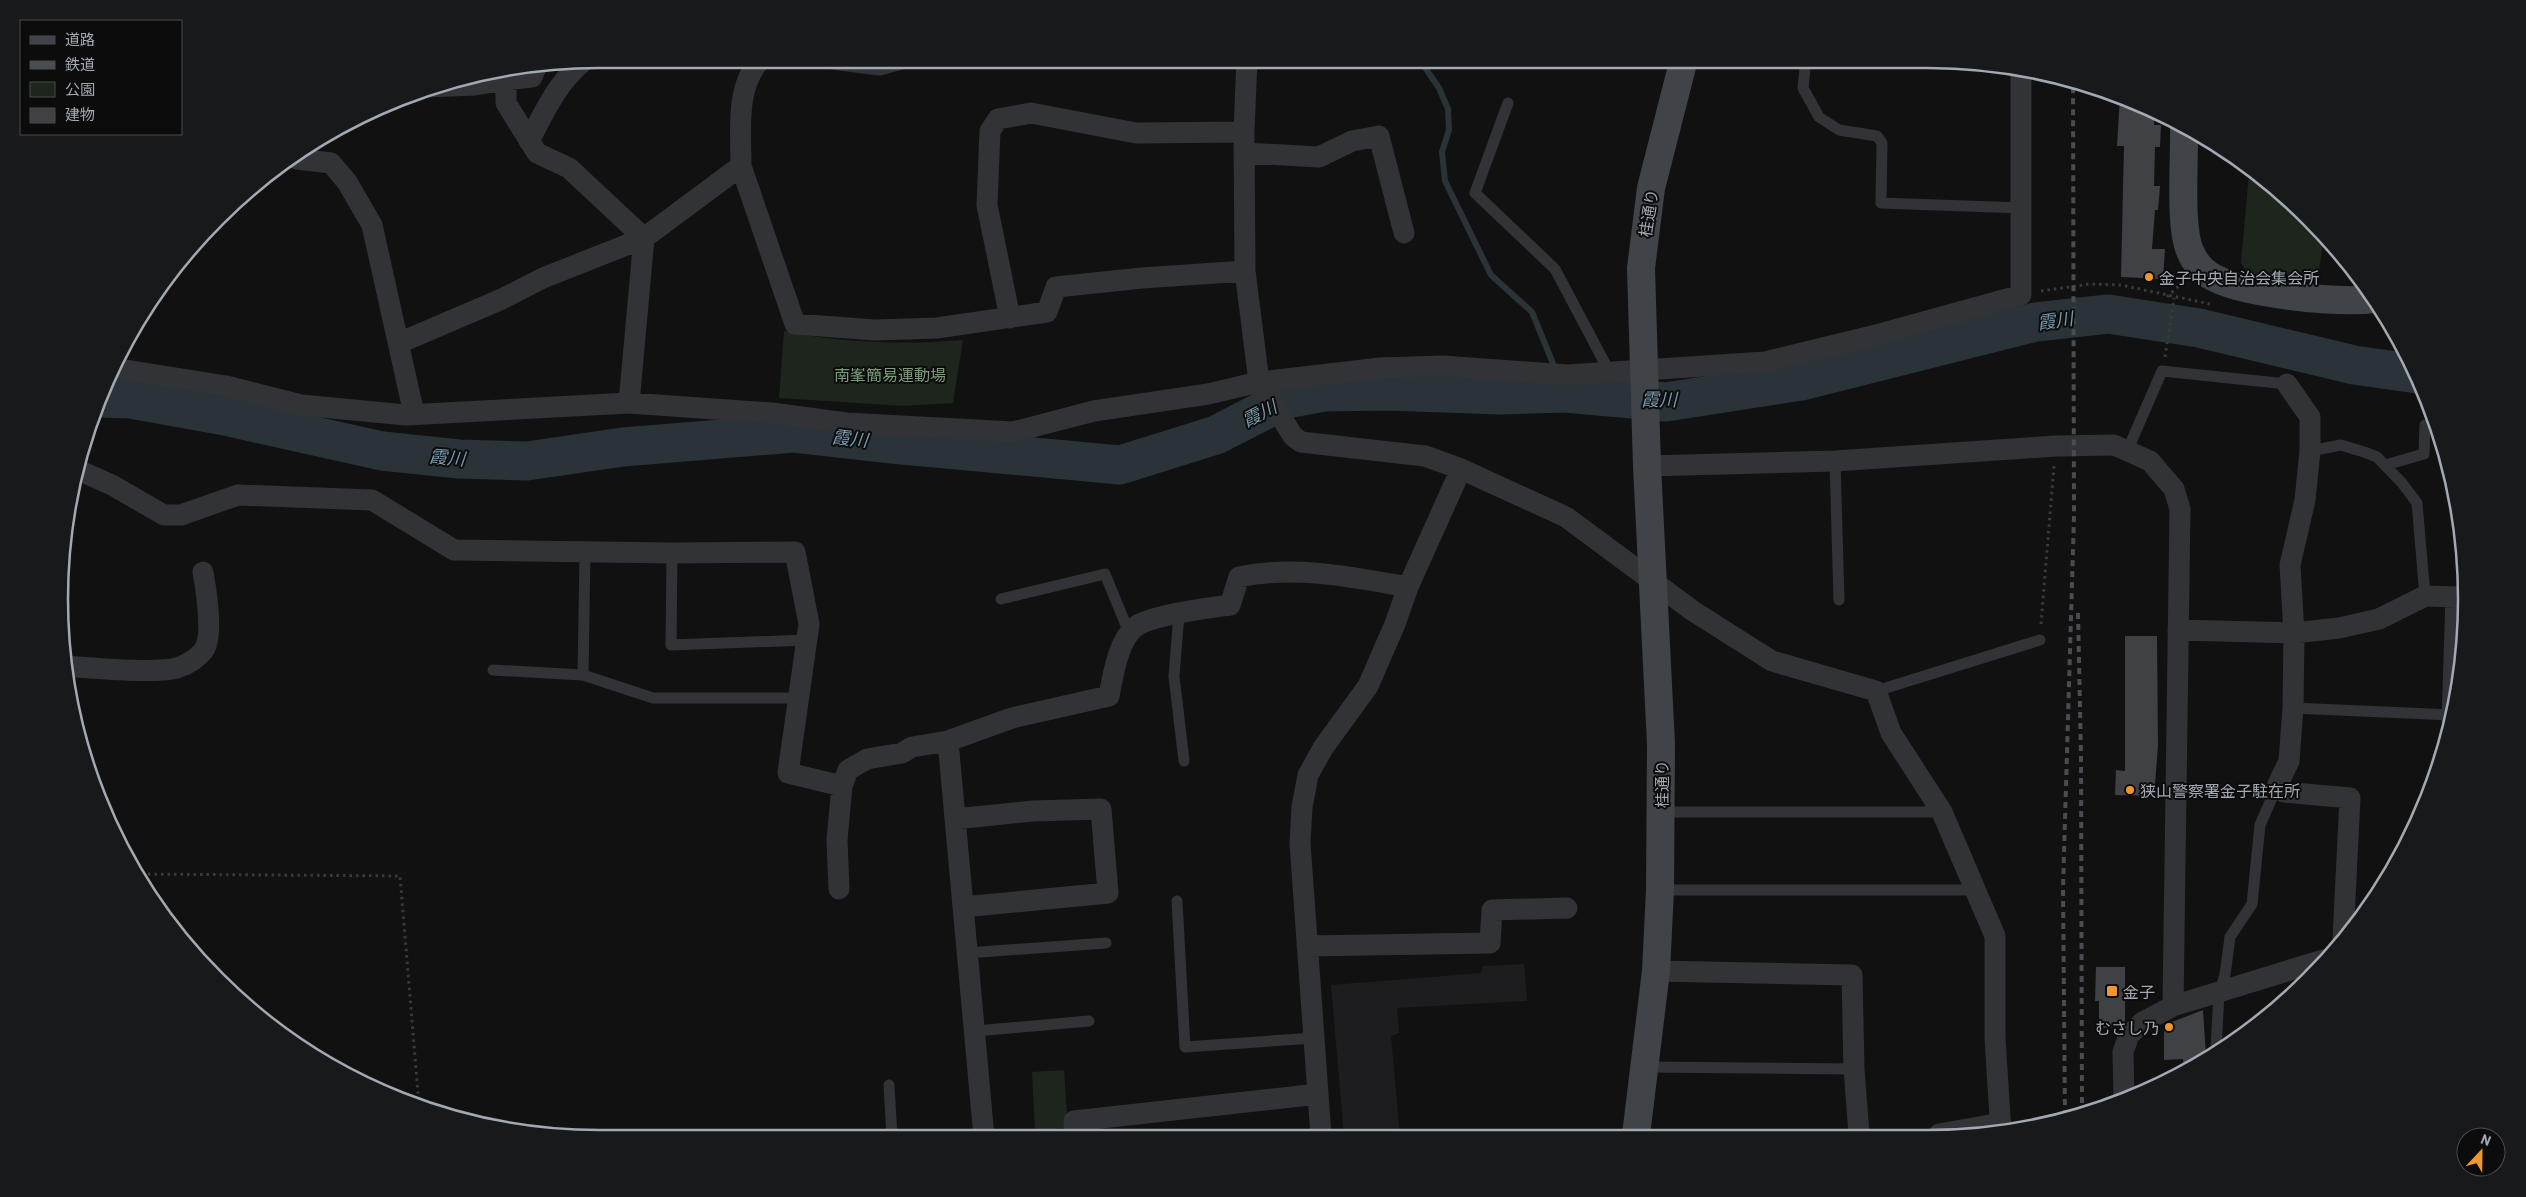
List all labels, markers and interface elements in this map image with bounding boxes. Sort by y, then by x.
legend [20,20,182,135]
text: 道路 [65,30,95,48]
text: 鉄道 [65,55,95,73]
text: 公園 [65,80,95,98]
text: 建物 [65,105,95,123]
street label: 桂通り [1635,188,1661,238]
place label: 金子中央自治会集会所 [2159,268,2319,287]
marker: 金子中央自治会集会所 [2143,271,2155,283]
water label: 霞川 [2036,306,2076,333]
park label: 南峯簡易運動場 [834,365,946,384]
water label: 霞川 [1641,388,1679,410]
water label: 霞川 [1238,394,1282,431]
water label: 霞川 [831,425,871,451]
water label: 霞川 [428,444,468,470]
street label: 桂通り [1652,760,1671,808]
place label: 狭山警察署金子駐在所 [2140,781,2300,800]
marker: 狭山警察署金子駐在所 [2124,784,2136,796]
place label: 金子 [2123,982,2155,1001]
marker: 金子 [2105,984,2119,998]
place label: むさし乃 [2095,1018,2159,1037]
marker: むさし乃 [2163,1021,2175,1033]
north arrow [2456,1127,2506,1177]
text: N [2479,1130,2494,1149]

